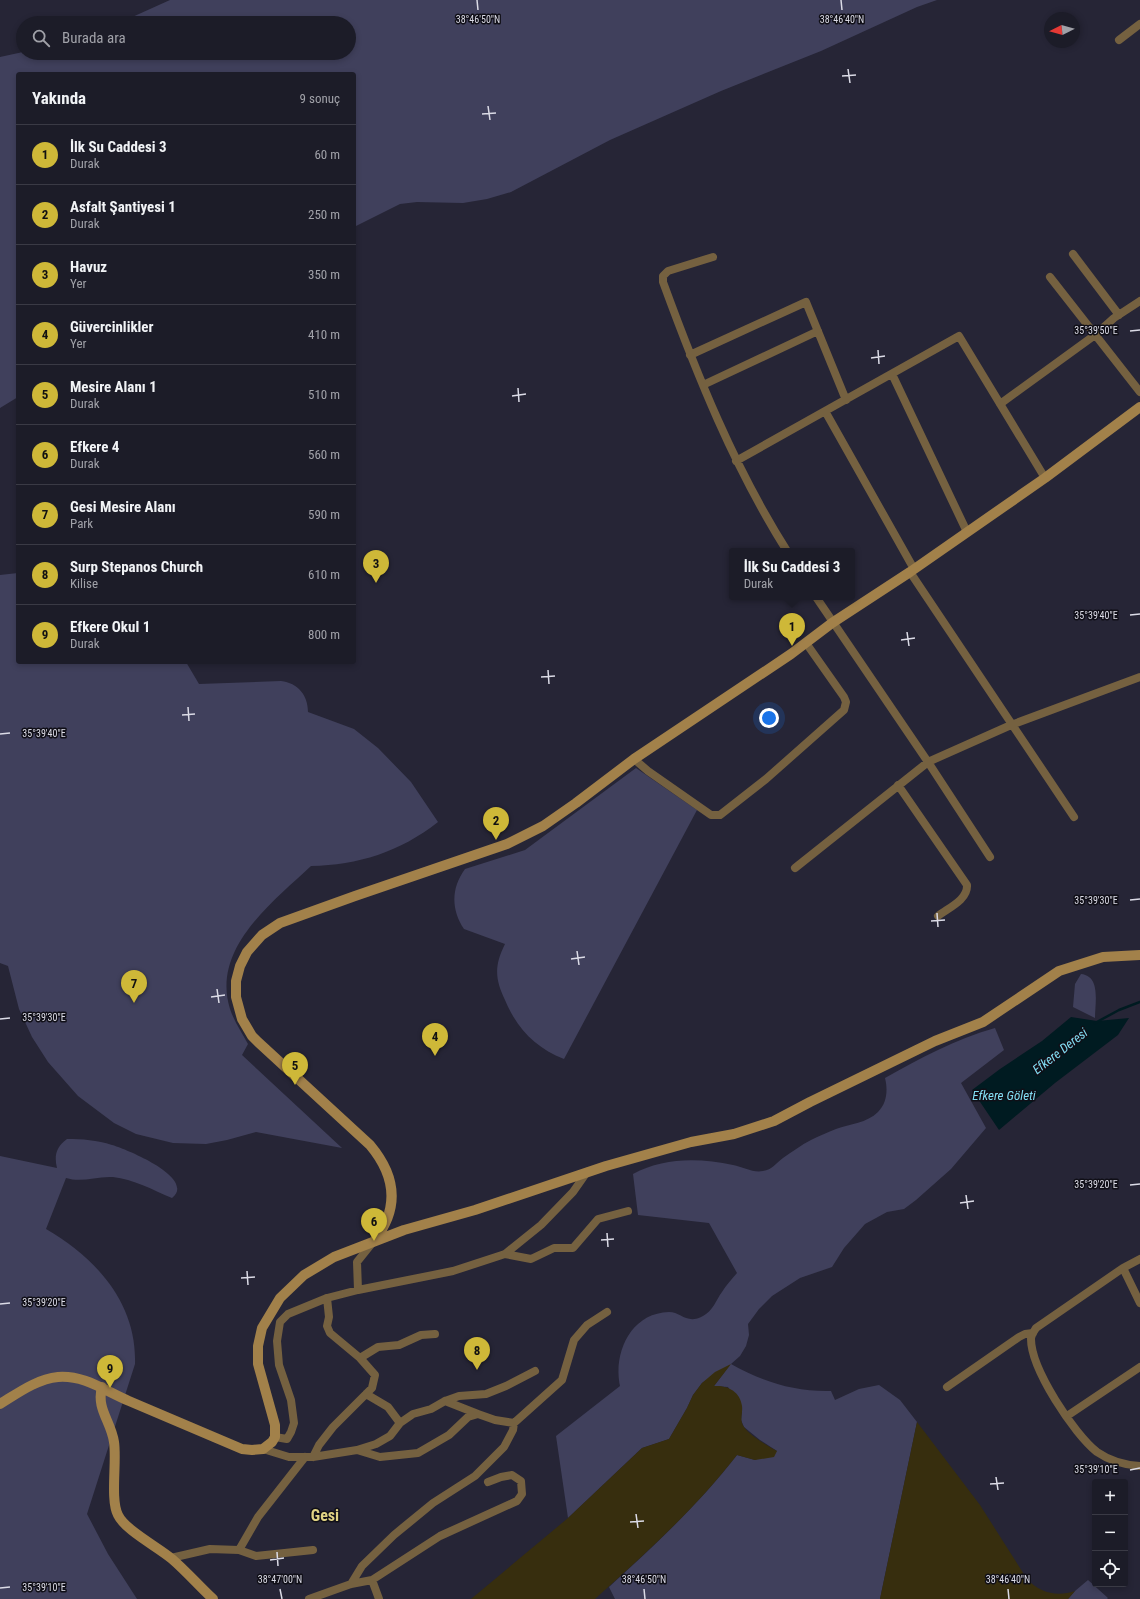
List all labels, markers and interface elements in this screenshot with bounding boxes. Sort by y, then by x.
north arrow [1044,12,1080,48]
text: 38°46'50"N [456,14,500,25]
text: 38°46'40"N [820,14,864,25]
search box [16,16,356,60]
icon: search [30,27,52,49]
text: Burada ara [62,29,126,47]
text: Yakında [32,88,86,108]
text: 9 sonuç [300,91,340,106]
text: İlk Su Caddesi 3 [70,138,167,156]
text: 1 [42,147,48,162]
text: 60 m [314,147,340,162]
text: Durak [70,156,100,171]
text: Asfalt Şantiyesi 1 [70,198,176,216]
text: 2 [42,207,48,222]
text: 250 m [308,207,340,222]
text: Durak [70,216,100,231]
text: Havuz [70,258,107,276]
text: 3 [42,267,48,282]
text: 350 m [308,267,340,282]
text: Yer [70,276,86,291]
text: Güvercinlikler [70,318,154,336]
text: 35°39'50"E [1074,325,1118,336]
text: 4 [42,327,48,342]
text: 410 m [308,327,340,342]
text: Yer [70,336,86,351]
text: Mesire Alanı 1 [70,378,157,396]
text: 5 [42,387,48,402]
text: 510 m [308,387,340,402]
text: Durak [70,396,100,411]
text: Efkere 4 [70,438,119,456]
text: 6 [42,447,48,462]
text: 560 m [308,447,340,462]
text: Durak [70,456,100,471]
text: Gesi Mesire Alanı [70,498,176,516]
text: 7 [42,507,48,522]
text: 590 m [308,507,340,522]
text: Park [70,516,93,531]
popup [729,548,855,600]
pin: 3 [363,550,389,583]
text: Surp Stepanos Church [70,558,203,576]
text: İlk Su Caddesi 3 [744,558,840,576]
text: 8 [42,567,48,582]
text: 610 m [308,567,340,582]
text: Kilise [70,576,98,591]
text: Durak [744,576,773,591]
text: 35°39'40"E [1074,610,1118,621]
pin: 1 [779,613,805,646]
text: Efkere Okul 1 [70,618,150,636]
text: 9 [42,627,48,642]
text: 800 m [308,627,340,642]
text: Durak [70,636,100,651]
your location [759,708,779,728]
text: 35°39'40"E [22,728,66,739]
pin: 2 [483,807,509,840]
text: 35°39'30"E [1074,895,1118,906]
pin: 7 [121,970,147,1003]
text: 35°39'30"E [22,1012,66,1023]
pin: 4 [422,1023,448,1056]
water label: Efkere Deresi [1030,1025,1091,1077]
pin: 5 [282,1052,308,1085]
water label: Efkere Göleti [972,1088,1036,1103]
text: 35°39'20"E [1074,1179,1118,1190]
pin: 6 [361,1208,387,1241]
text: 35°39'20"E [22,1297,66,1308]
pin: 8 [464,1337,490,1370]
pin: 9 [97,1355,123,1388]
text: 35°39'10"E [1074,1464,1118,1475]
map controls [1092,1479,1128,1587]
button: + [1092,1479,1128,1515]
district label: Gesi [311,1506,339,1525]
button: − [1092,1515,1128,1551]
button: locate [1092,1551,1128,1587]
text: 38°47'00"N [258,1574,302,1585]
text: 38°46'50"N [622,1574,666,1585]
text: 38°46'40"N [986,1574,1030,1585]
text: 35°39'10"E [22,1582,66,1593]

